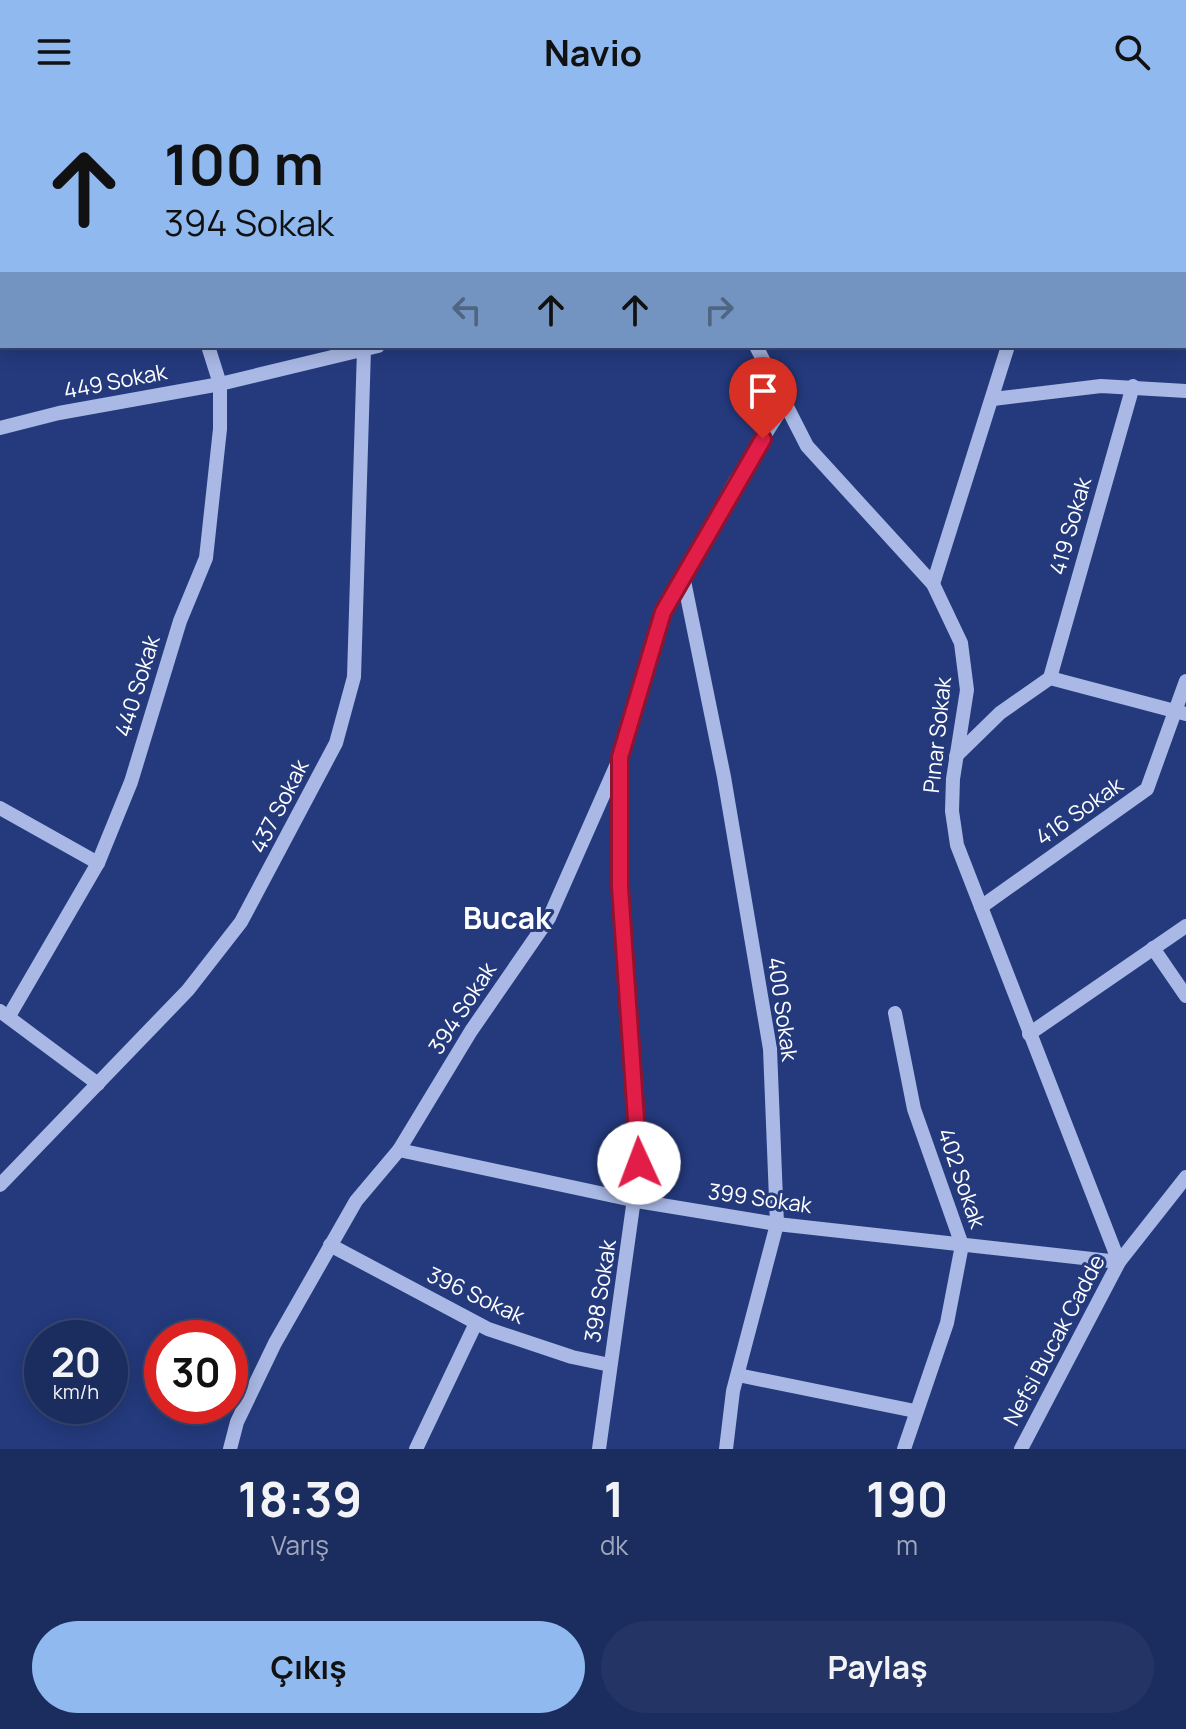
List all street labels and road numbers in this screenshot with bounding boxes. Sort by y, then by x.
street label: 449 Sokak [61,356,170,406]
street label: 419 Sokak [1042,473,1099,578]
street label: 440 Sokak [107,631,167,740]
street label: Pınar Sokak [916,674,958,795]
street label: 437 Sokak [243,753,316,858]
street label: 416 Sokak [1029,769,1130,852]
street label: 394 Sokak [421,955,503,1060]
street label: 400 Sokak [761,955,805,1064]
street label: 402 Sokak [931,1124,993,1233]
street label: 399 Sokak [706,1176,815,1220]
street label: 398 Sokak [577,1236,623,1345]
street label: Nefsi Bucak Cadde [996,1249,1112,1431]
street label: 396 Sokak [422,1259,531,1331]

